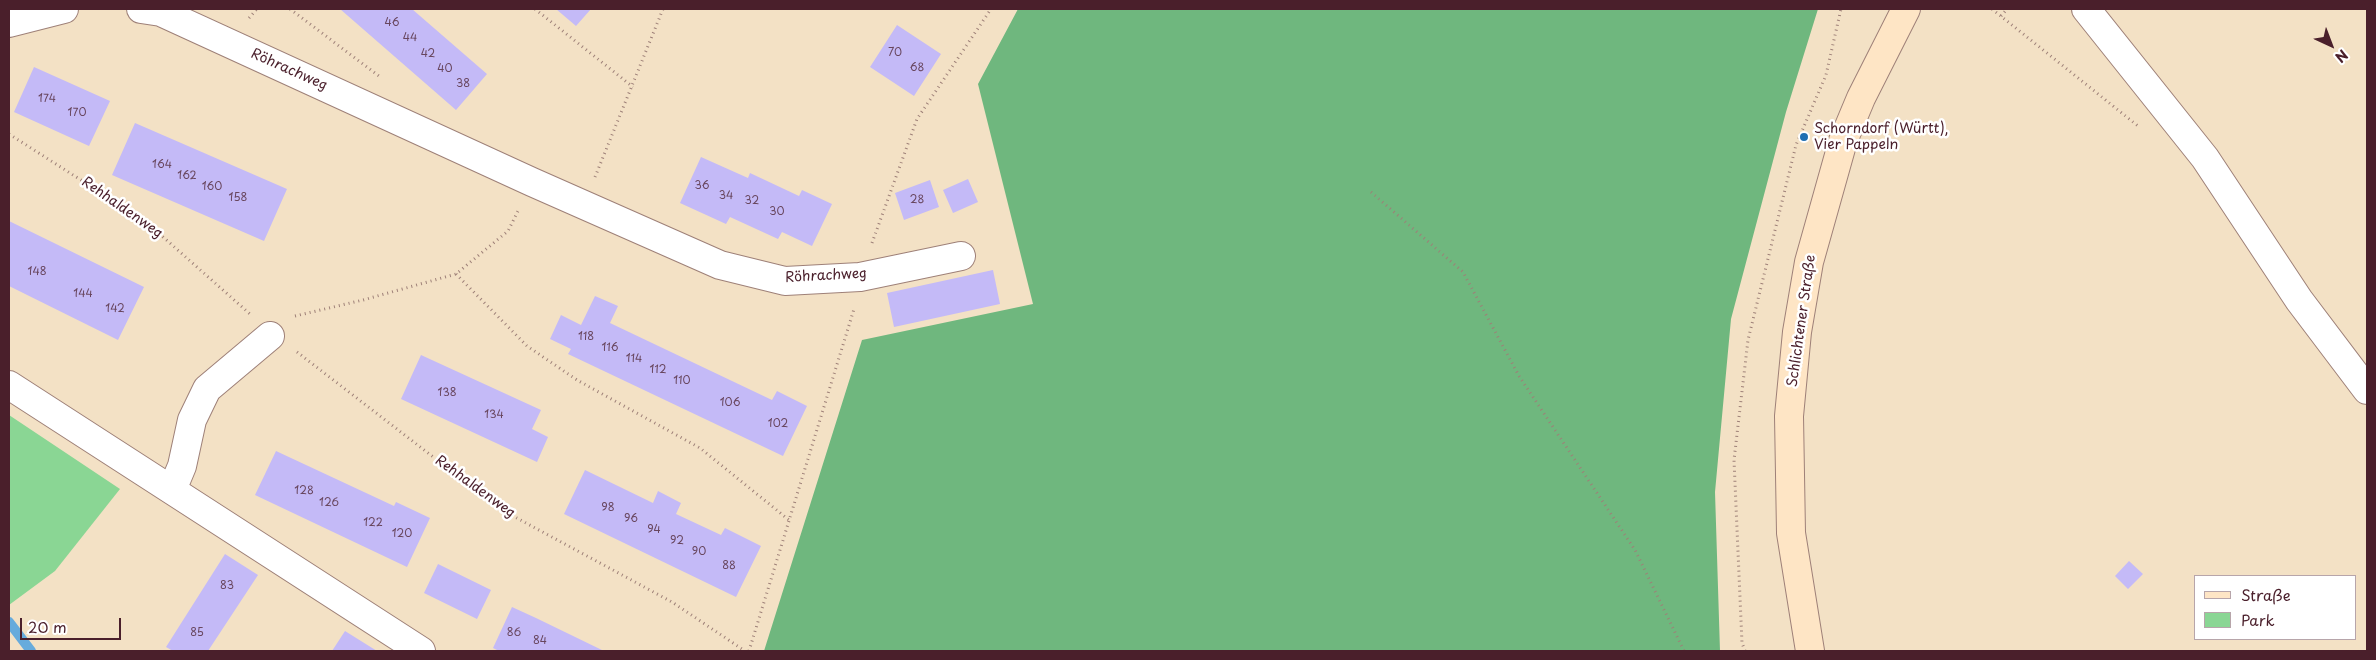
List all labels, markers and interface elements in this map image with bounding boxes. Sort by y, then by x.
house number: 46 [385,16,399,30]
north arrow [2306,20,2356,70]
house number: 44 [403,31,417,45]
text: N [2330,45,2353,68]
street label: Röhrachweg [248,46,330,94]
house number: 70 [888,46,902,60]
house number: 42 [421,47,435,61]
house number: 68 [910,61,924,75]
house number: 40 [437,62,453,76]
house number: 38 [456,77,470,91]
house number: 174 [38,92,56,106]
house number: 170 [68,106,86,120]
place label: Schorndorf (Württ), Vier Pappeln [1814,121,1948,154]
marker: Schorndorf (Württ), Vier Pappeln [1798,131,1810,143]
house number: 164 [152,158,172,172]
house number: 162 [177,169,197,183]
street label: Rehhaldenweg [78,174,166,242]
house number: 36 [695,179,709,193]
house number: 160 [202,180,222,194]
house number: 34 [719,189,733,203]
house number: 158 [229,191,247,205]
house number: 28 [910,193,924,207]
house number: 32 [745,194,759,208]
house number: 30 [769,205,785,219]
street label: Schlichtener Straße [1784,254,1820,388]
house number: 148 [27,265,47,279]
street label: Röhrachweg [785,265,867,287]
house number: 144 [73,287,93,301]
house number: 142 [105,302,125,316]
house number: 118 [578,330,594,344]
house number: 116 [602,341,618,355]
house number: 114 [626,352,642,366]
house number: 112 [649,363,667,377]
house number: 110 [673,374,691,388]
house number: 138 [437,386,457,400]
house number: 106 [720,396,740,410]
house number: 134 [484,408,504,422]
house number: 102 [768,417,788,431]
street label: Rehhaldenweg [432,452,518,522]
house number: 128 [294,484,314,498]
house number: 126 [319,496,339,510]
house number: 98 [601,501,615,515]
house number: 96 [624,512,638,526]
house number: 122 [363,516,383,530]
house number: 94 [647,523,661,537]
house number: 120 [392,527,412,541]
house number: 92 [670,534,684,548]
house number: 90 [692,545,706,559]
house number: 88 [722,559,736,573]
legend [2194,575,2356,640]
house number: 83 [220,579,234,593]
text: Straße [2241,583,2291,606]
scale bar [22,608,124,640]
text: Park [2241,608,2275,631]
text: 20 m [28,615,67,638]
house number: 85 [190,626,204,640]
house number: 86 [507,626,521,640]
house number: 84 [533,634,547,648]

